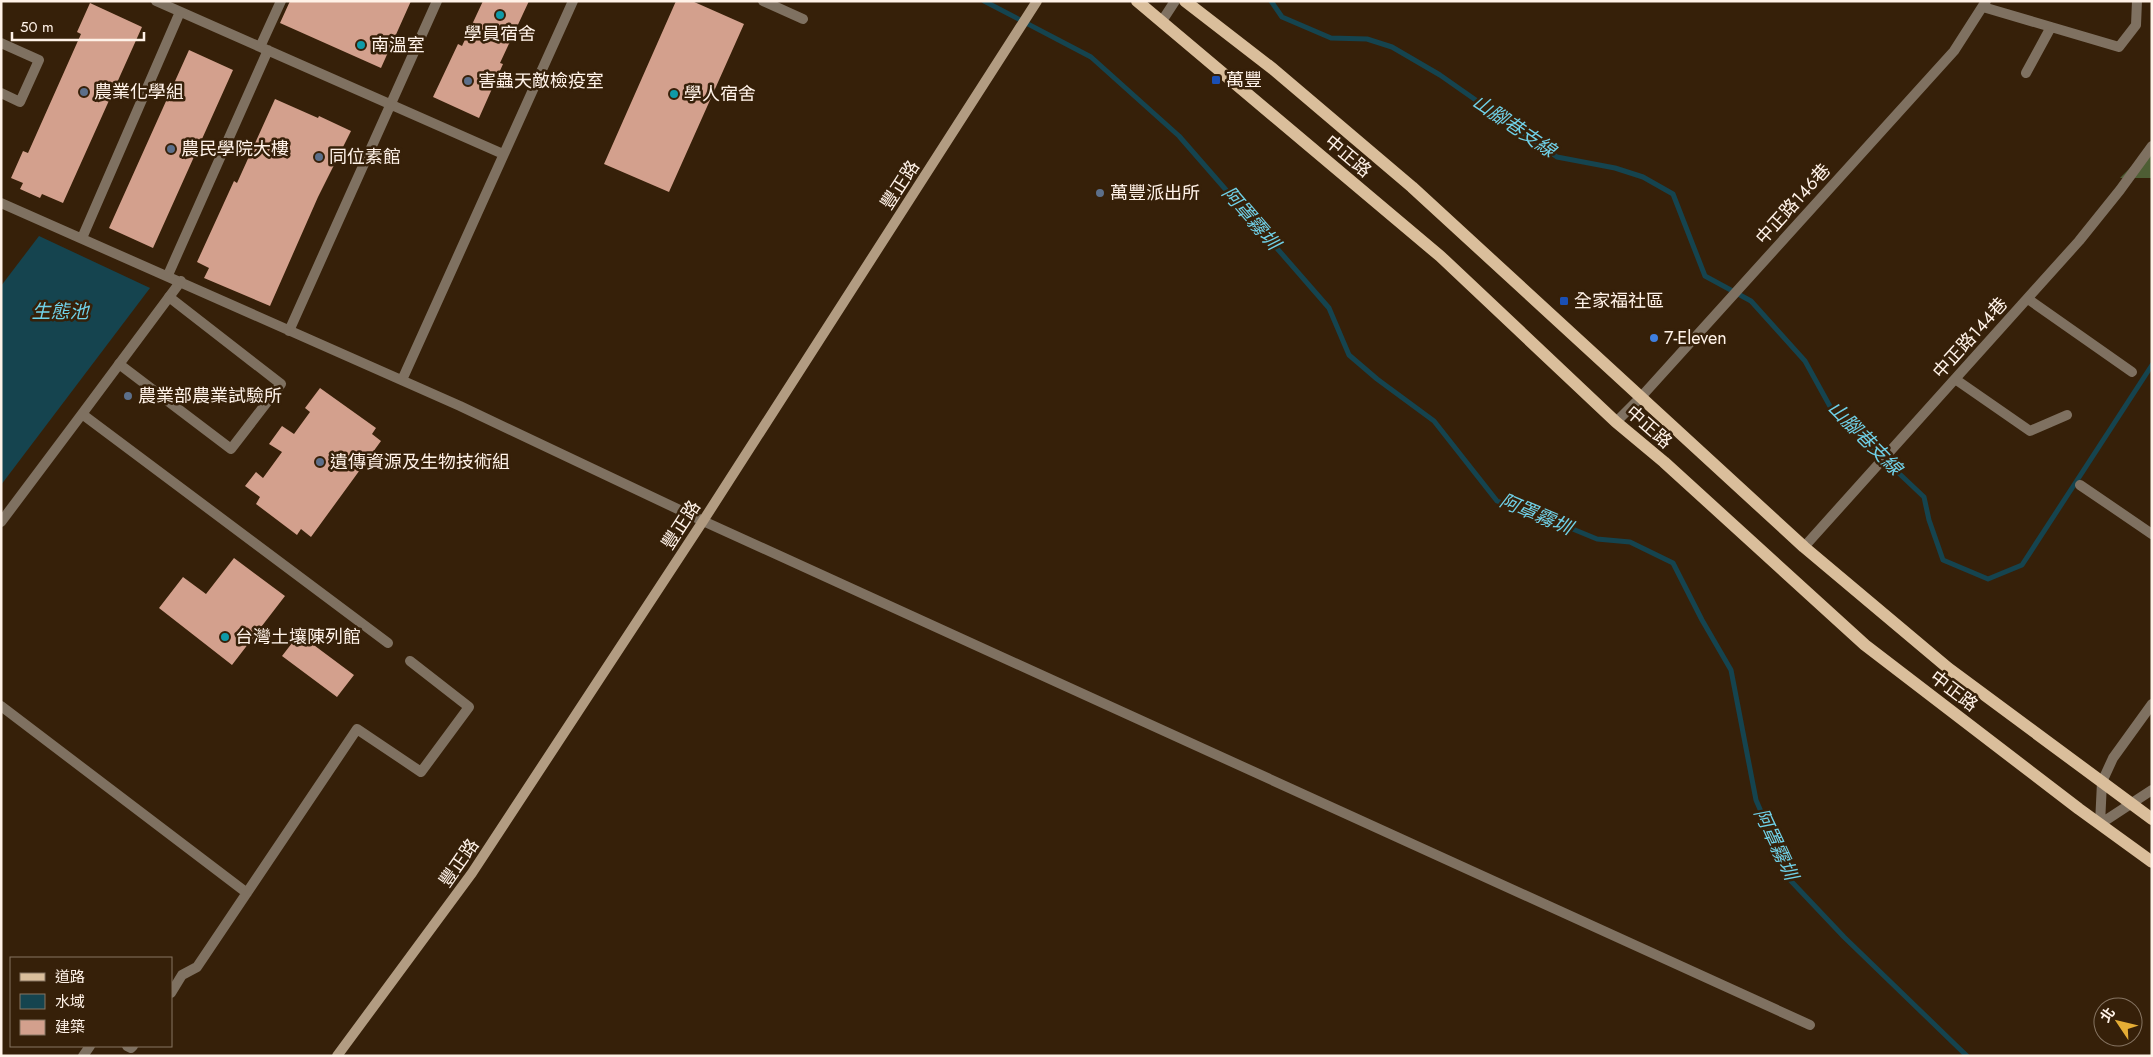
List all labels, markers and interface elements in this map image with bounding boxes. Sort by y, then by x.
marker: 學員宿舍 [494,9,506,21]
scale bar [12,10,145,42]
text: 50 m [20,16,54,38]
place label: 學員宿舍 [464,21,536,47]
place label: 南溫室 [371,32,425,58]
marker: 南溫室 [355,39,367,51]
place label: 萬豐 [1226,67,1262,93]
place label: 害蟲天敵檢疫室 [478,68,604,94]
marker: 萬豐 [1210,74,1222,86]
marker: 害蟲天敵檢疫室 [462,75,474,87]
place label: 農業化學組 [94,79,184,105]
place label: 學人宿舍 [684,81,756,107]
marker: 農業化學組 [78,86,90,98]
marker: 學人宿舍 [668,88,680,100]
water label: 山腳巷支線 [1467,88,1563,165]
street label: 中正路 [1319,129,1377,183]
place label: 農民學院大樓 [181,136,289,162]
marker: 農民學院大樓 [165,143,177,155]
place label: 同位素館 [329,144,401,170]
marker: 同位素館 [313,151,325,163]
street label: 豐正路 [874,155,926,215]
street label: 中正路146巷 [1750,158,1836,250]
place label: 萬豐派出所 [1110,180,1200,206]
water label: 阿罩霧圳 [1216,180,1288,258]
marker: 萬豐派出所 [1094,187,1106,199]
place label: 全家福社區 [1574,288,1664,314]
street label: 中正路144巷 [1927,292,2013,384]
marker: 全家福社區 [1558,295,1570,307]
water label: 生態池 [31,298,90,325]
place label: 7-Eleven [1664,325,1727,351]
marker: 7-Eleven [1648,332,1660,344]
place label: 農業部農業試驗所 [138,383,282,409]
marker: 農業部農業試驗所 [122,390,134,402]
water label: 山腳巷支線 [1822,395,1910,483]
street label: 中正路 [1620,399,1678,455]
place label: 遺傳資源及生物技術組 [330,449,510,475]
marker: 遺傳資源及生物技術組 [314,456,326,468]
water label: 阿罩霧圳 [1496,487,1579,542]
street label: 豐正路 [655,495,707,555]
place label: 台灣土壤陳列館 [235,624,361,650]
marker: 台灣土壤陳列館 [219,631,231,643]
street label: 中正路 [1925,664,1983,718]
water label: 阿罩霧圳 [1748,804,1806,887]
street label: 豐正路 [433,833,485,893]
legend [10,957,172,1047]
text: 道路 [55,966,85,988]
text: 水域 [55,991,85,1013]
north arrow [2093,997,2143,1047]
text: 北 [2095,1003,2120,1026]
text: 建築 [55,1016,85,1038]

